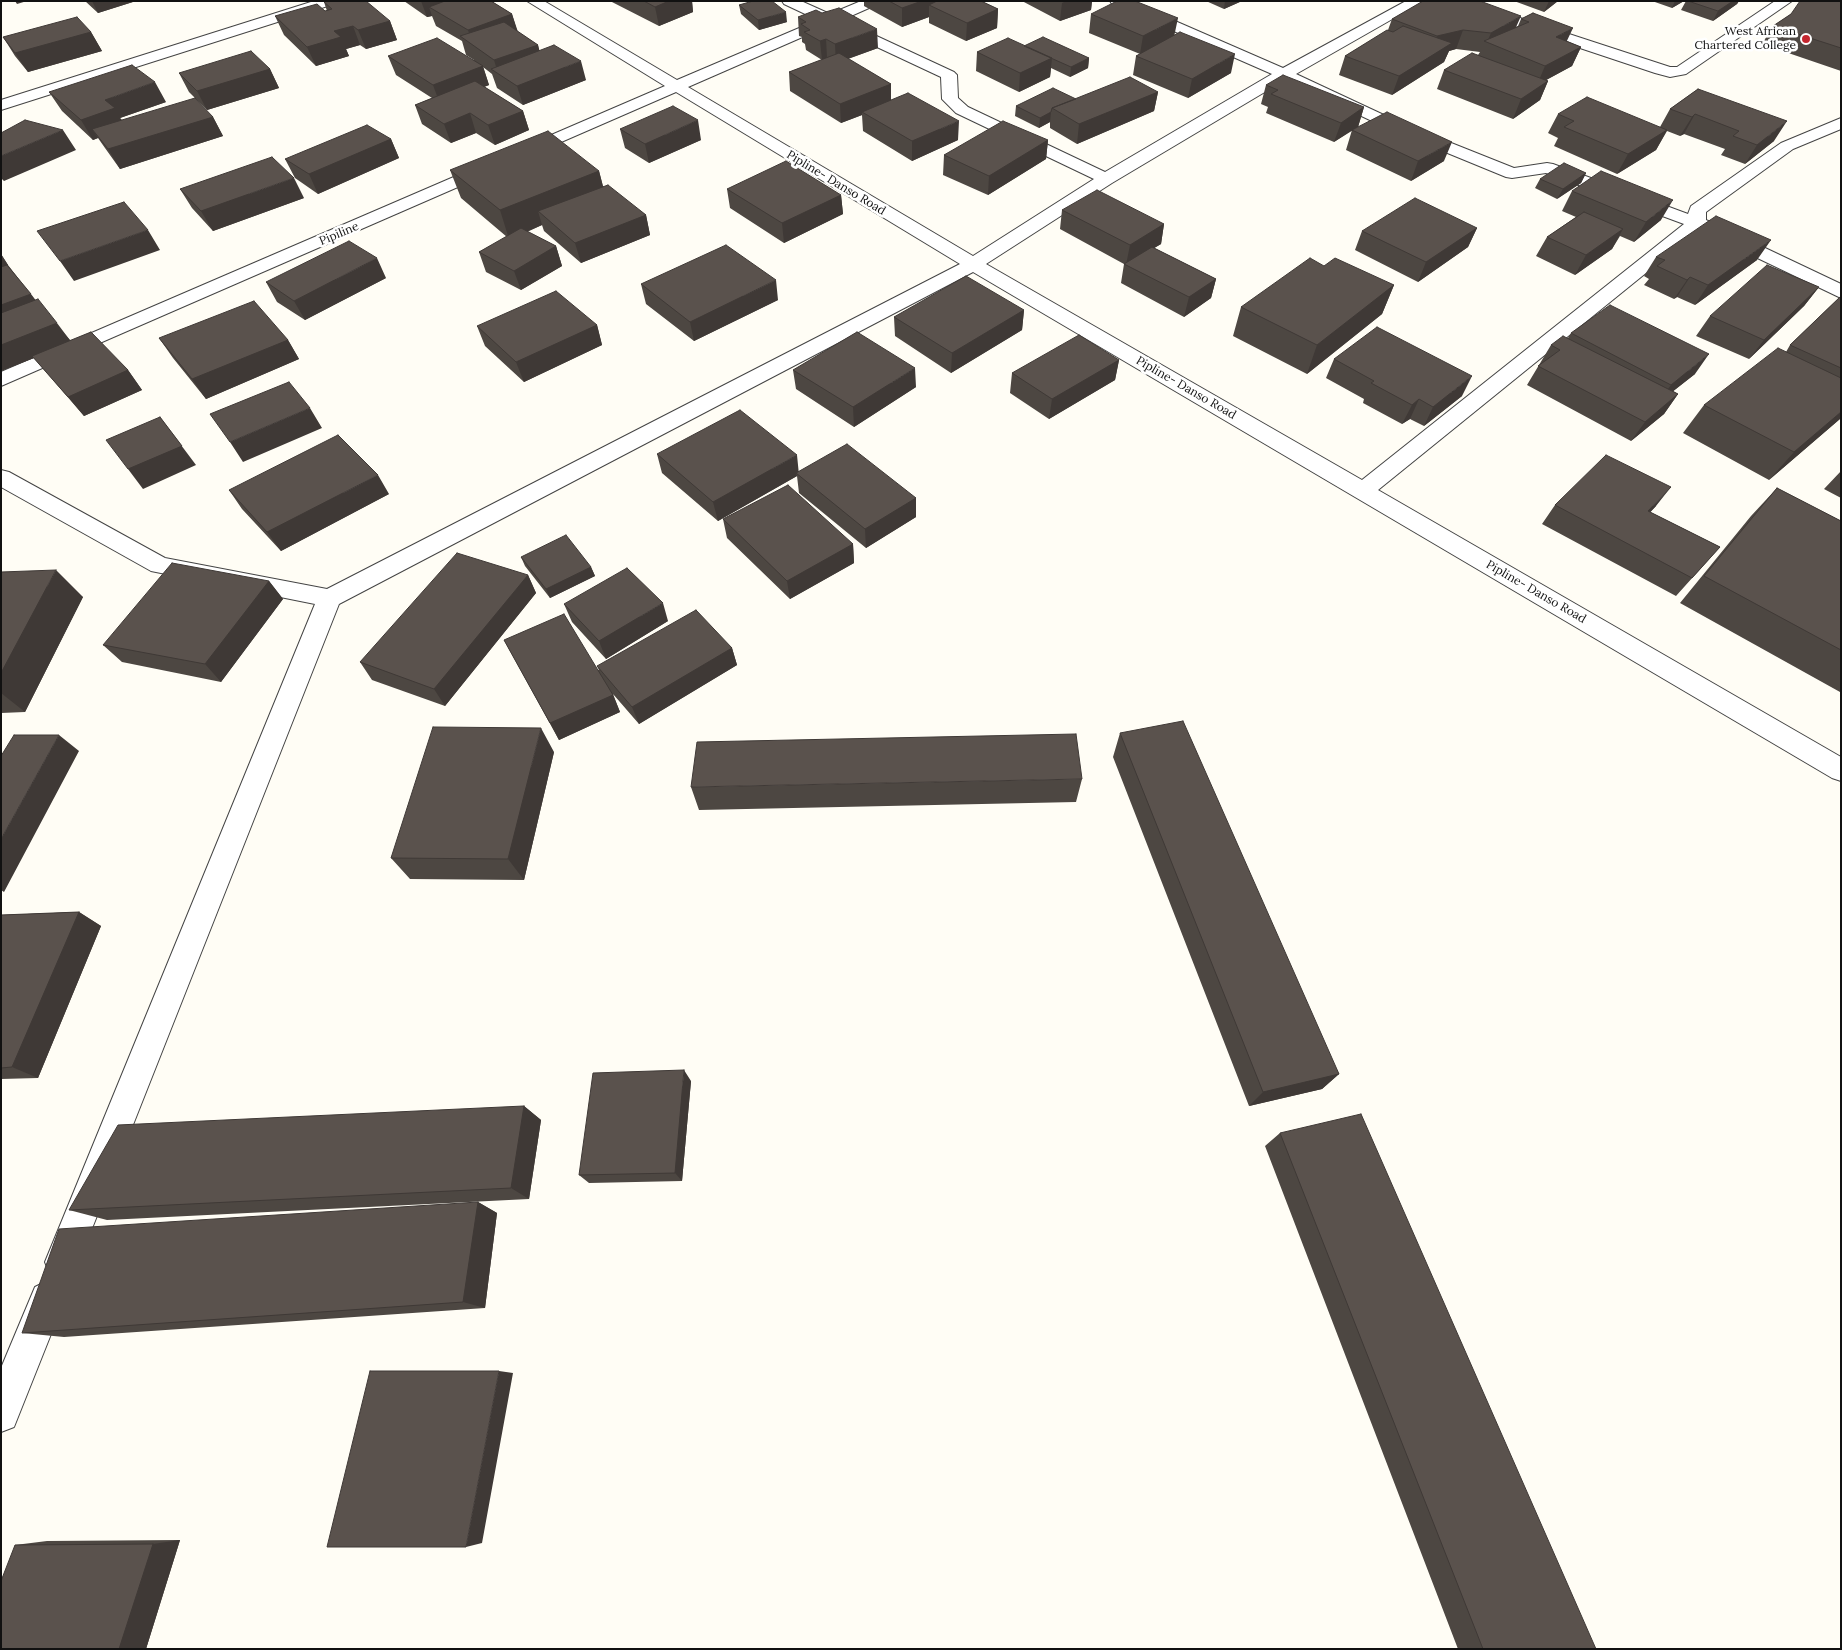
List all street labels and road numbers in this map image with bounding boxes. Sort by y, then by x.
street label: Pipline- Danso Road [784,148,888,218]
street label: Pipiline [317,219,361,249]
street label: Pipline- Danso Road [1133,353,1239,423]
street label: Pipline- Danso Road [1483,557,1589,627]

